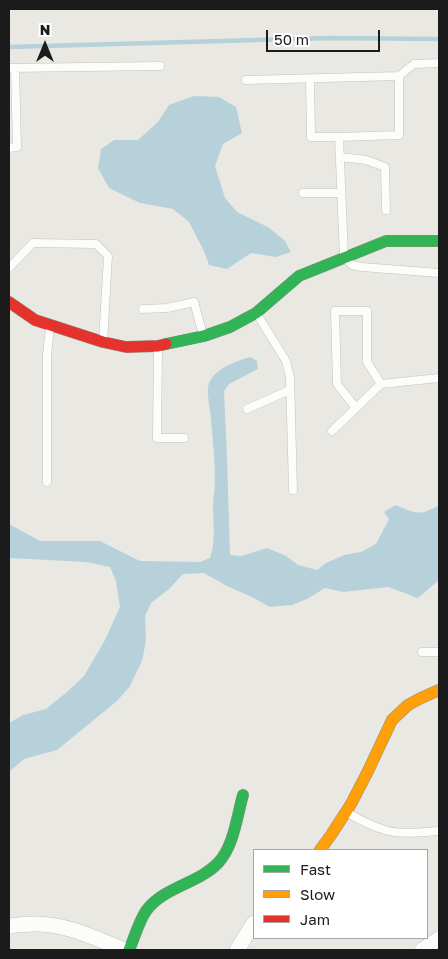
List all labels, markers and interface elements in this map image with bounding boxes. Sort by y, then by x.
north arrow [20,20,70,70]
scale bar [268,20,382,52]
text: N [40,21,50,38]
text: 50 m [274,30,309,48]
legend [253,849,428,939]
text: Fast [300,860,331,878]
text: Slow [300,885,335,903]
text: Jam [300,910,330,928]

